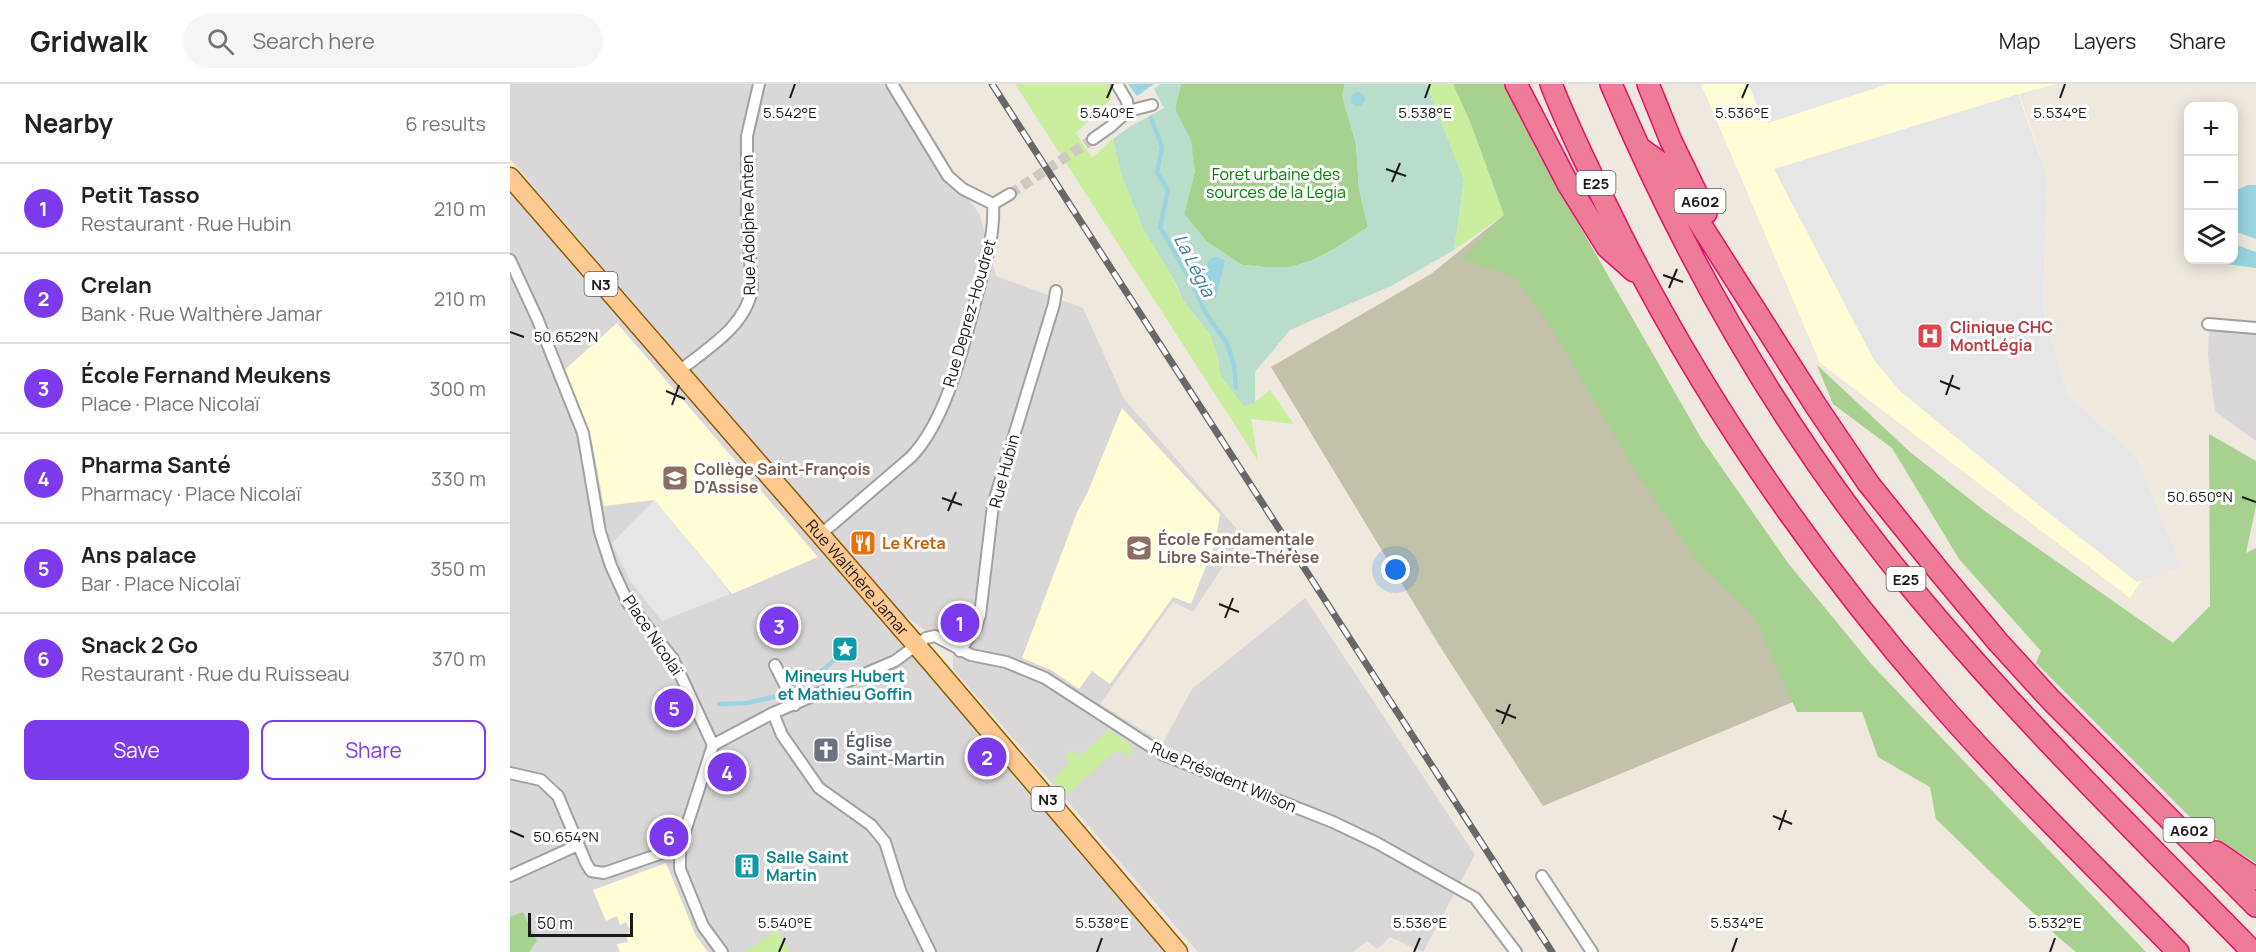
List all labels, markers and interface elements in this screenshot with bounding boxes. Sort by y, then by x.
search box [183,14,603,68]
text: Gridwalk [30,22,147,60]
icon: search [204,25,237,58]
text: Search here [252,26,375,56]
text: Map [1999,27,2040,55]
text: Layers [2073,27,2136,55]
text: Share [2169,27,2226,55]
text: 5.542°E [763,102,817,123]
text: 5.540°E [1080,102,1134,123]
text: 5.538°E [1398,102,1452,123]
text: 5.536°E [1715,102,1769,123]
text: 5.534°E [2033,102,2087,123]
map controls [2184,102,2238,264]
button: + [2184,102,2238,156]
text: Nearby [24,105,113,141]
text: 6 results [405,110,486,137]
street label: Rue Adolphe Anten [736,154,760,296]
button: − [2184,156,2238,210]
park label: Foret urbaine des sources de la Legia [1206,163,1346,203]
road number: E25 [1576,171,1616,195]
text: Petit Tasso [81,180,200,210]
road number: A602 [1674,189,1726,213]
text: 1 [39,195,48,222]
text: 210 m [434,195,486,222]
text: Restaurant · Rue Hubin [81,210,291,237]
button: layers [2184,210,2238,264]
water label: La Légia [1169,230,1221,301]
street label: Rue Deprez-Houdret [937,237,1001,389]
text: Crelan [81,270,152,300]
road number: N3 [584,272,617,296]
text: 2 [38,285,49,312]
text: 210 m [434,285,486,312]
text: Bank · Rue Walthère Jamar [81,300,322,327]
place label: Clinique CHC MontLégia [1950,316,2053,356]
hospital icon: Clinique CHC MontLégia [1915,321,1945,351]
text: 50.652°N [534,326,598,347]
text: École Fernand Meukens [81,360,331,390]
text: 3 [38,375,49,402]
text: 300 m [430,375,486,402]
text: Place · Place Nicolaï [81,390,260,417]
street label: Rue Hubin [984,432,1024,510]
text: Pharma Santé [81,450,231,480]
place label: Collège Saint-François D'Assise [694,458,871,498]
school or university icon: Collège Saint-François D'Assise [660,463,690,493]
text: 4 [37,465,50,492]
text: 330 m [431,465,486,492]
text: Pharmacy · Place Nicolaï [81,480,301,507]
text: 50.650°N [2167,486,2233,507]
street label: Rue Walthère Jamar [801,515,914,640]
restaurant icon: Le Kreta [848,528,878,558]
place label: École Fondamentale Libre Sainte-Thérèse [1158,528,1320,568]
place label: Le Kreta [882,532,946,554]
school or university icon: École Fondamentale Libre Sainte-Thérèse [1124,533,1154,563]
text: Ans palace [81,540,196,570]
text: 5 [38,555,49,582]
text: 350 m [430,555,486,582]
your location [1381,555,1410,584]
road number: E25 [1886,567,1926,591]
text: Bar · Place Nicolaï [81,570,240,597]
street label: Place Nicolaï [618,590,689,681]
pin: 1 [940,600,980,646]
pin: 3 [760,604,798,648]
text: Snack 2 Go [81,630,198,660]
place icon: Mineurs Hubert et Mathieu Goffin [830,634,860,664]
text: 6 [37,645,50,672]
text: 370 m [432,645,486,672]
text: Restaurant · Rue du Ruisseau [81,660,350,687]
place label: Mineurs Hubert et Mathieu Goffin [778,665,912,705]
pin: 5 [654,686,694,730]
button: Save [24,720,249,780]
button: Share [261,720,486,780]
place label: Église Saint-Martin [846,730,945,770]
pin: 2 [968,734,1006,780]
church icon: Église Saint-Martin [811,735,841,765]
street label: Rue Président Wilson [1148,736,1300,818]
pin: 4 [708,750,746,794]
road number: N3 [1032,787,1064,811]
pin: 6 [650,814,688,860]
road number: A602 [2164,818,2214,842]
text: 50.654°N [533,826,599,847]
place label: Salle Saint Martin [766,846,849,886]
building icon: Salle Saint Martin [732,851,762,881]
scale bar [528,910,633,938]
text: 50 m [537,912,573,934]
text: 5.540°E [758,912,812,933]
text: 5.538°E [1075,912,1129,933]
text: 5.536°E [1393,912,1447,933]
text: 5.534°E [1710,912,1764,933]
text: 5.532°E [2028,912,2082,933]

